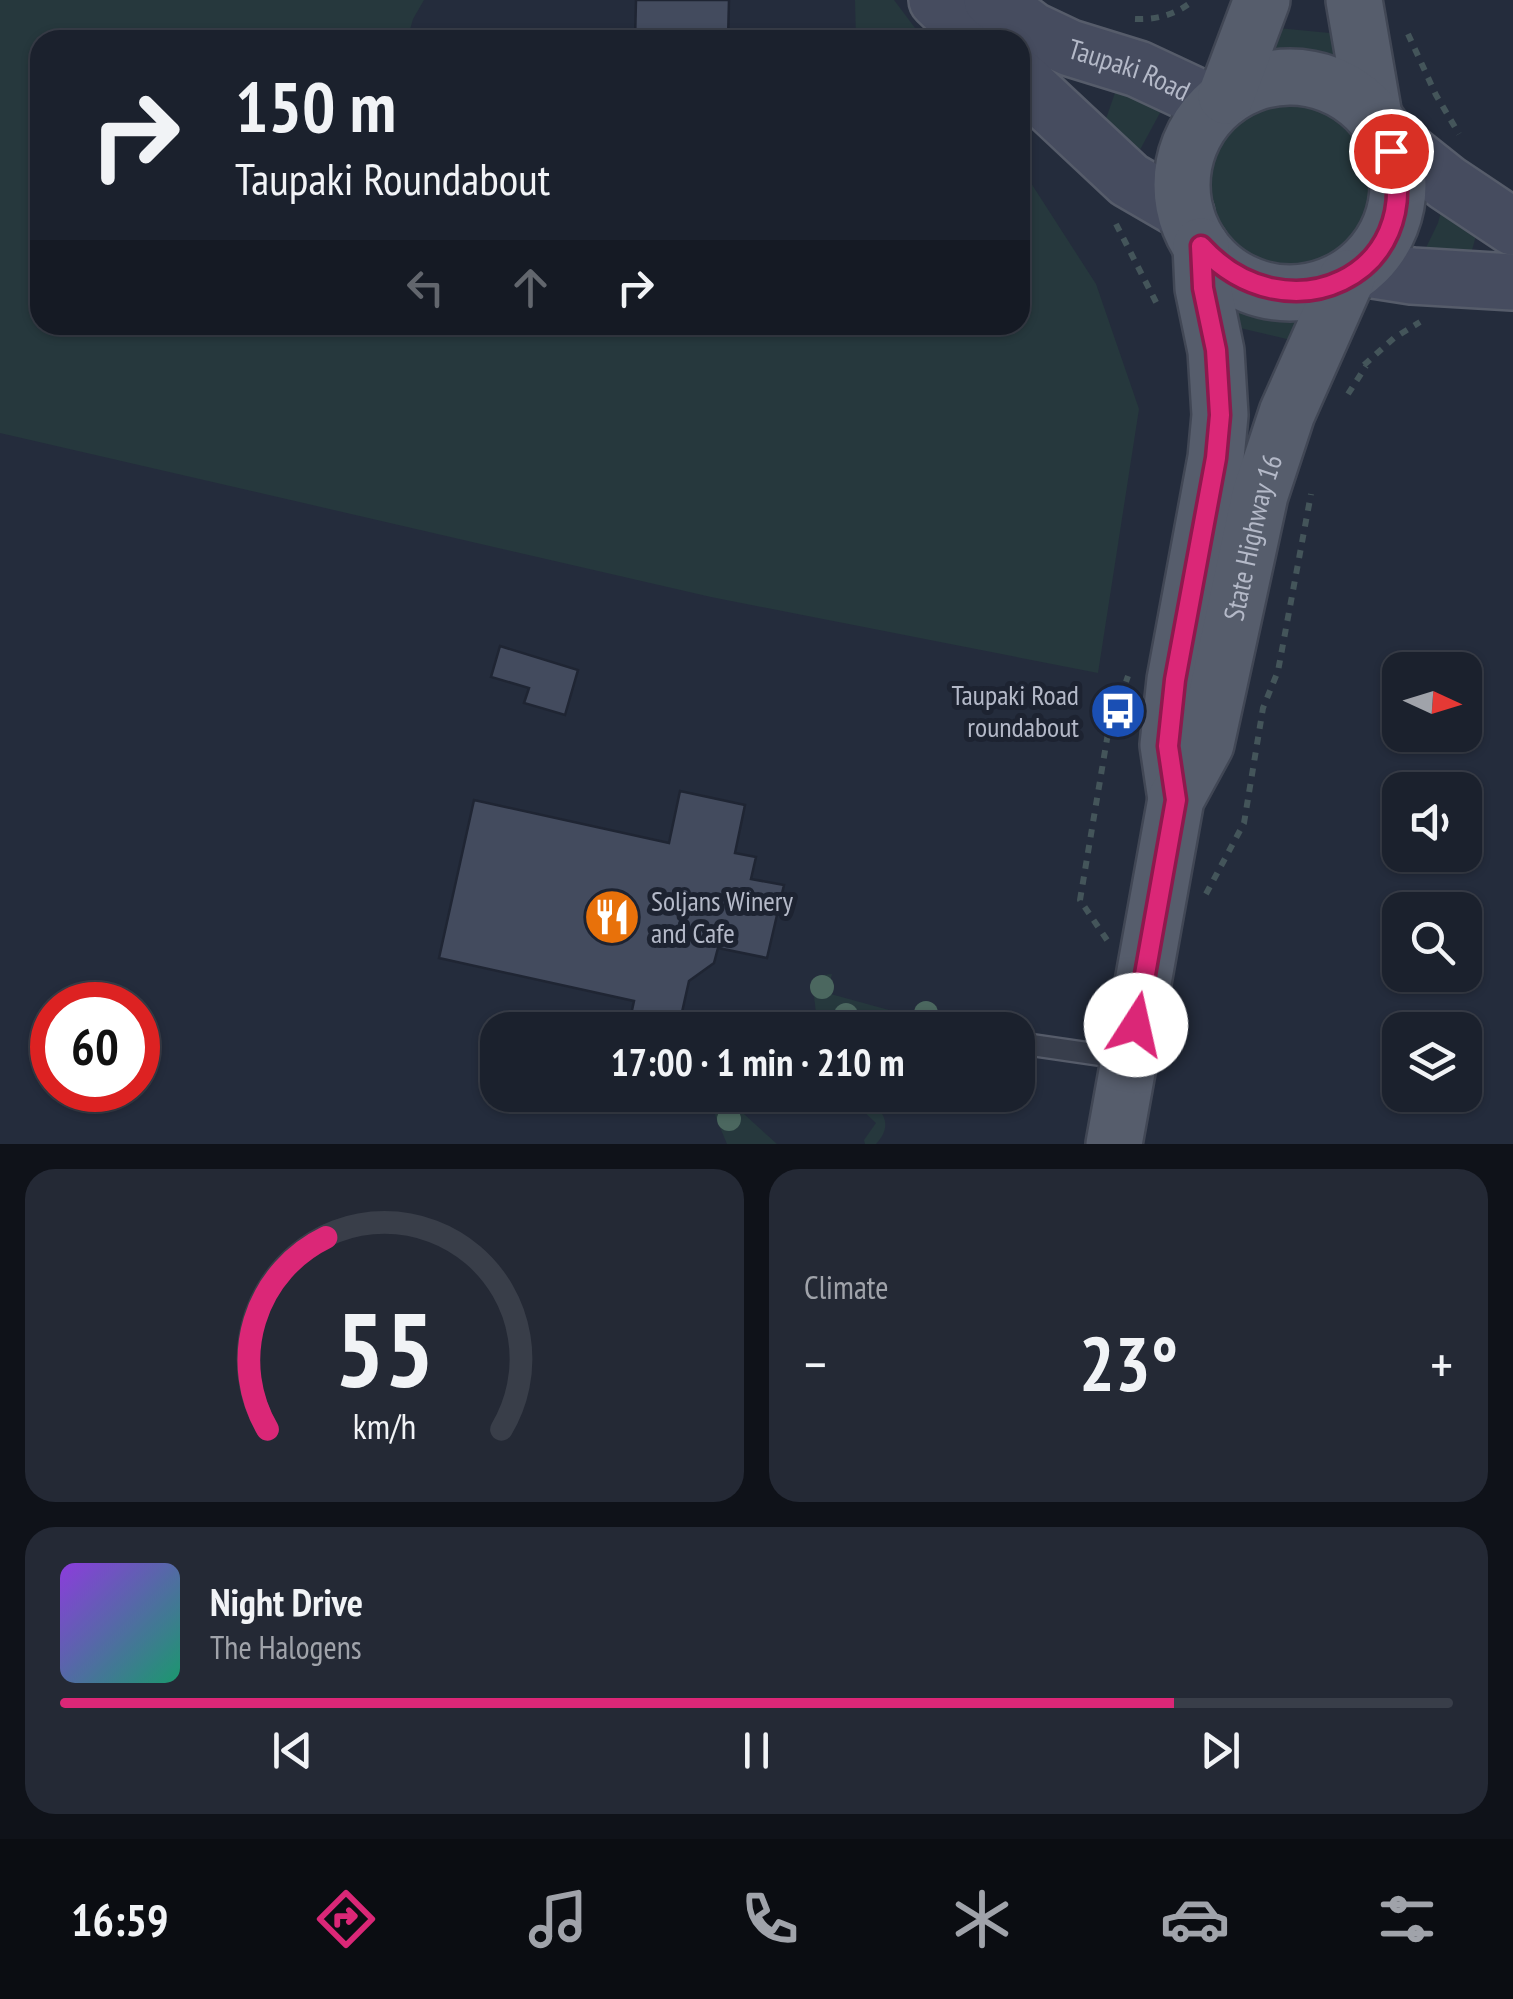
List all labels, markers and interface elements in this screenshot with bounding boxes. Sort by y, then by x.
street label: Taupaki Road [1064,30,1196,109]
text: 150 m [235,61,396,151]
icon: right [70,70,200,200]
pin [1349,109,1434,194]
icon: arrive [1364,124,1419,179]
text: Taupaki Roundabout [235,149,550,207]
icon: left [398,260,453,315]
icon: ahead [503,260,558,315]
icon: right [608,260,663,315]
street label: State Highway 16 [1214,449,1290,624]
north arrow [1382,652,1482,752]
map controls [1382,652,1482,1112]
place label: Taupaki Road roundabout [951,676,1079,745]
bus stop icon: Taupaki Road roundabout [1088,681,1148,741]
button: sound [1382,772,1482,872]
place label: Soljans Winery and Cafe [651,882,793,951]
restaurant icon: Soljans Winery and Cafe [582,887,642,947]
button: search [1382,892,1482,992]
position arrow [1084,973,1188,1077]
speed limit sign: 60 [30,982,160,1112]
button: layers [1382,1012,1482,1112]
text: 17:00 · 1 min · 210 m [611,1037,904,1086]
text: Climate [804,1266,888,1308]
text: 55 [335,1281,434,1416]
text: 23° [1079,1315,1178,1412]
text: − [804,1328,827,1399]
text: + [1430,1328,1453,1399]
text: km/h [353,1403,416,1449]
text: Night Drive [210,1577,363,1626]
text: The Halogens [210,1626,362,1668]
icon: previous [265,1723,320,1778]
icon: pause [729,1723,784,1778]
icon: next [1193,1723,1248,1778]
icon: directions [311,1884,381,1954]
icon: music [523,1884,593,1954]
icon: phone [735,1884,805,1954]
icon: climate [947,1884,1017,1954]
icon: car [1160,1884,1230,1954]
icon: filters [1372,1884,1442,1954]
text: 16:59 [71,1890,168,1948]

